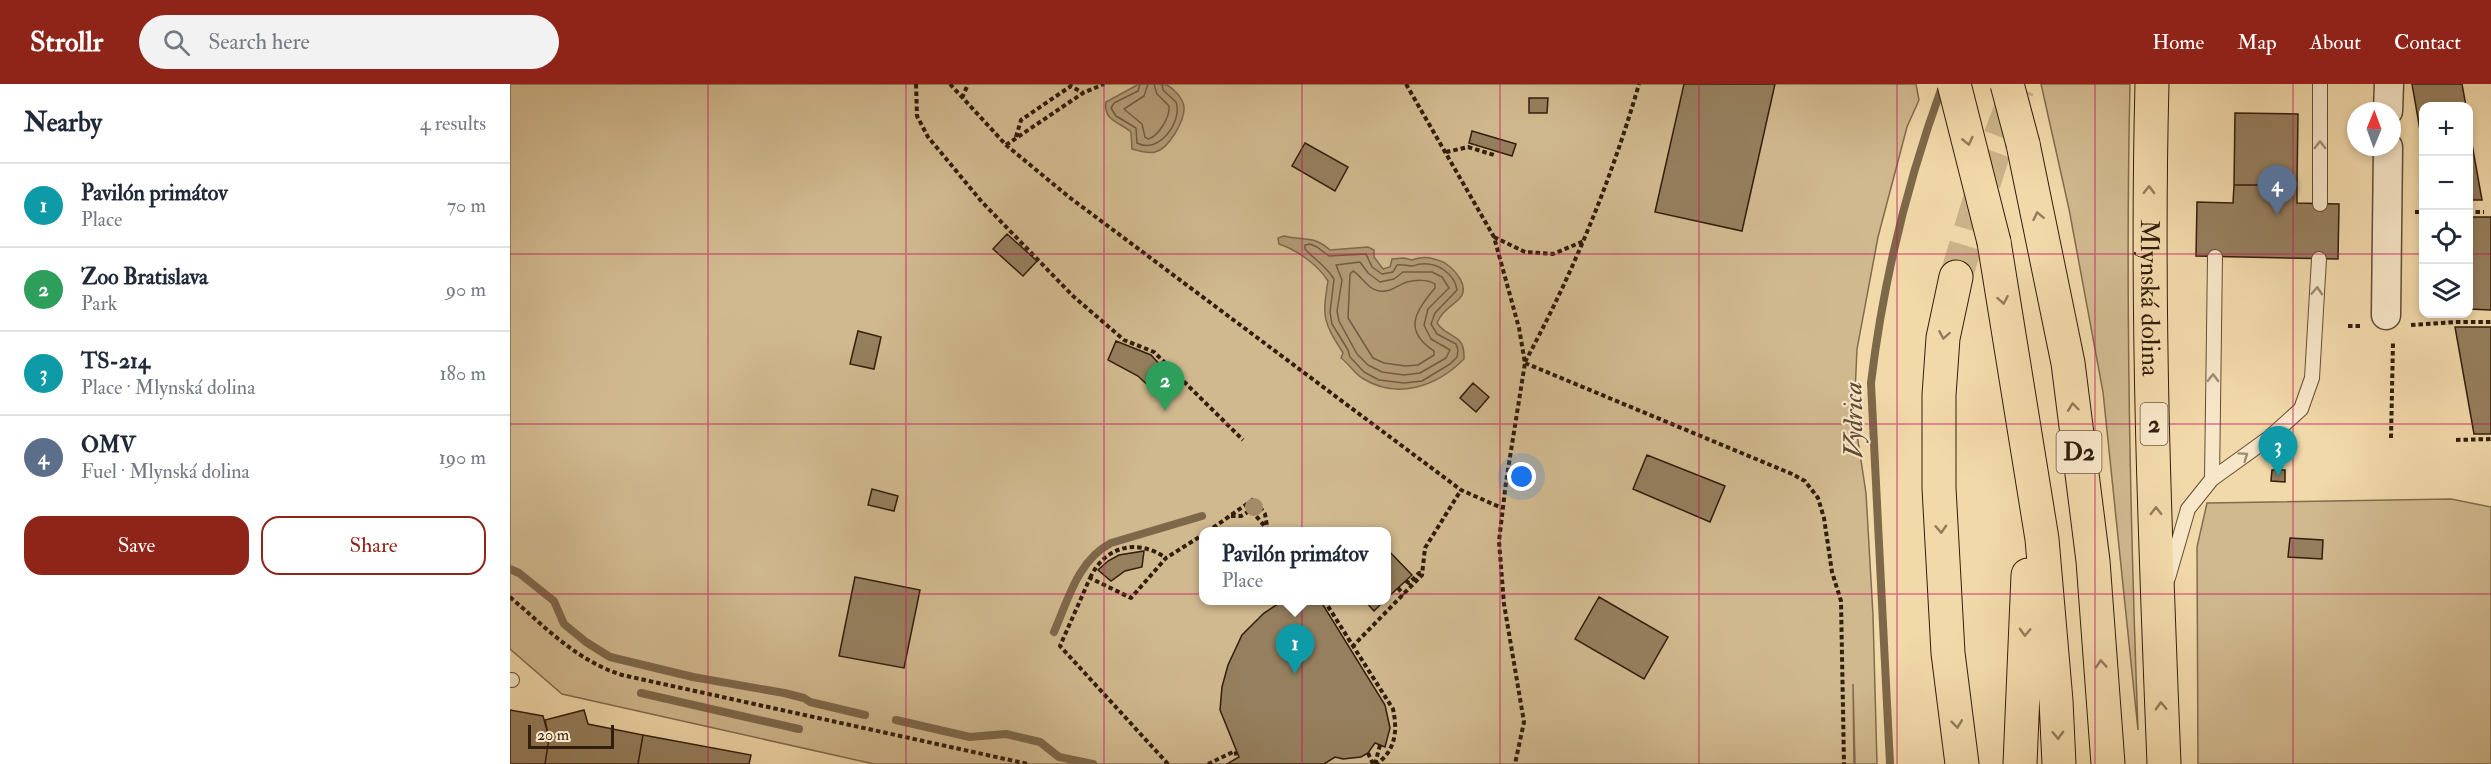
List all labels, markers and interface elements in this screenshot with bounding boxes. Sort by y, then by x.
search box [139,15,559,69]
text: Strollr [30,25,103,60]
icon: search [160,26,193,59]
text: Search here [208,28,310,56]
text: Home [2152,29,2204,56]
text: Map [2237,29,2277,56]
text: About [2310,29,2361,56]
text: Contact [2394,29,2461,56]
north arrow [2347,102,2401,156]
map controls [2419,102,2473,318]
button: + [2419,102,2473,156]
text: Nearby [24,107,102,139]
text: 4 results [420,111,486,136]
one-way arrow [1961,135,1974,145]
one-way arrow [2314,141,2326,150]
button: − [2419,156,2473,210]
pin: 4 [2258,166,2296,215]
text: Pavilón primátov [81,179,228,207]
one-way arrow [2143,185,2156,194]
text: 1 [40,193,47,218]
text: 70 m [447,193,486,218]
text: Place [81,207,122,232]
button: locate [2419,210,2473,264]
one-way arrow [2033,211,2046,221]
street label: Mlynská dolina [2133,220,2166,377]
text: Zoo Bratislava [81,263,208,291]
button: layers [2419,264,2473,318]
text: 2 [38,277,49,302]
text: 90 m [446,277,486,302]
one-way arrow [2310,286,2323,295]
text: Park [81,291,117,316]
one-way arrow [1996,294,2009,304]
one-way arrow [1939,330,1951,339]
text: TS-214 [81,347,150,375]
text: 3 [40,361,47,386]
text: 180 m [439,361,486,386]
pin: 2 [1146,362,1184,411]
one-way arrow [2207,374,2220,383]
text: Place · Mlynská dolina [81,375,255,400]
water label: Vydrica [1836,381,1871,459]
one-way arrow [2068,403,2080,412]
road number: 2 [2140,403,2168,445]
pin: 3 [2258,426,2298,476]
text: OMV [81,431,135,459]
road number: D2 [2056,431,2102,473]
text: 4 [38,445,49,470]
text: 190 m [439,445,486,470]
one-way arrow [2237,453,2248,464]
text: Fuel · Mlynská dolina [81,459,250,484]
your location [1507,462,1536,491]
one-way arrow [2149,506,2162,515]
button: Save [24,516,249,575]
button: Share [261,516,486,575]
one-way arrow [1934,525,1947,534]
popup [1199,527,1391,605]
text: Pavilón primátov [1222,540,1368,568]
text: Place [1222,568,1263,593]
pin: 1 [1276,624,1314,674]
one-way arrow [2019,627,2032,636]
one-way arrow [2094,659,2107,668]
one-way arrow [2155,701,2168,710]
one-way arrow [1950,719,1963,728]
scale bar [528,722,614,750]
text: 20 m [537,725,569,745]
one-way arrow [2051,731,2064,740]

